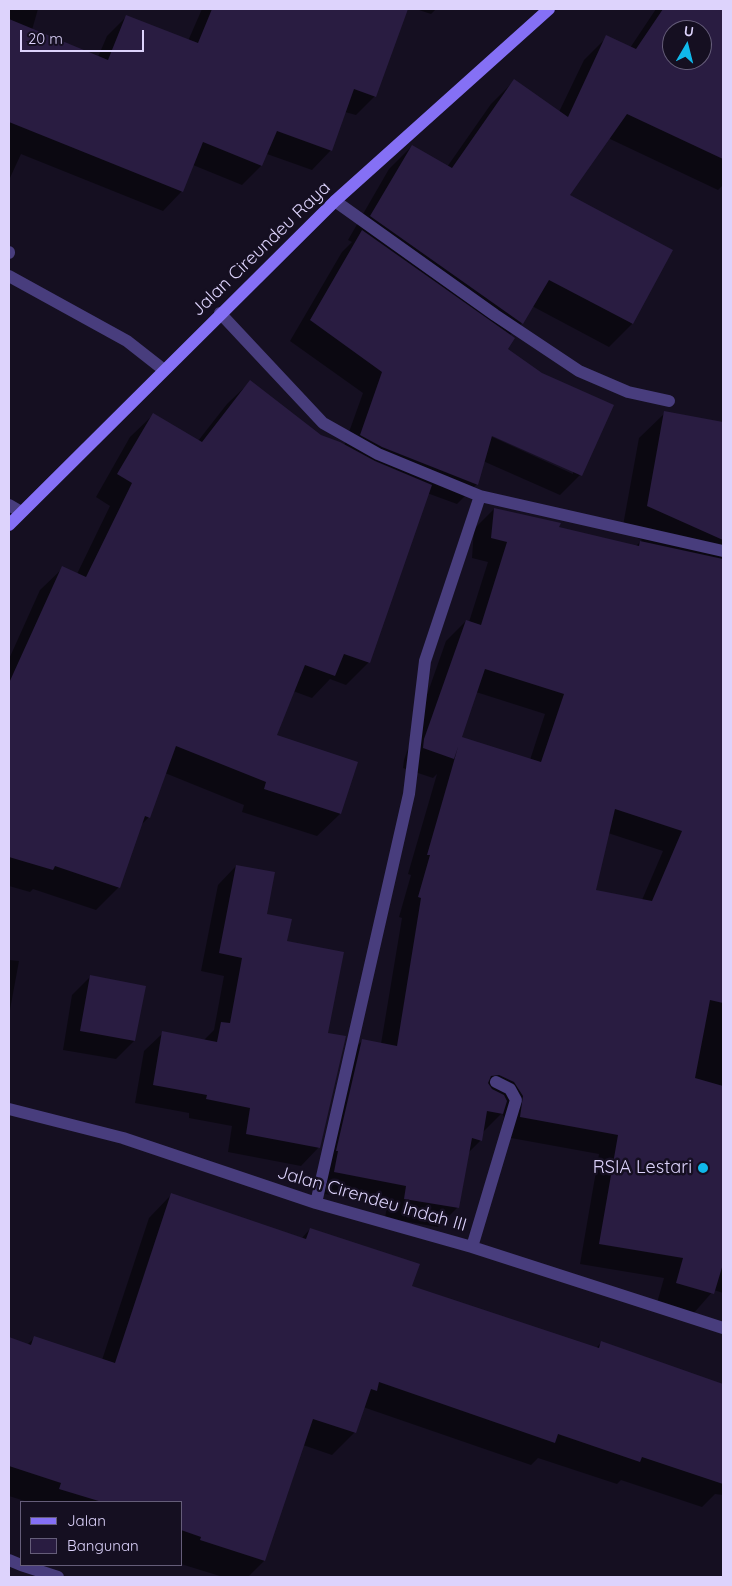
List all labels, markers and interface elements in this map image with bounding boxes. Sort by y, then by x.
scale bar [22,20,146,52]
north arrow [662,20,712,70]
text: U [683,22,695,41]
text: 20 m [28,29,63,48]
street label: Jalan Cireundeu Raya [187,177,335,321]
place label: RSIA Lestari [593,1157,692,1179]
marker: RSIA Lestari [696,1161,710,1175]
street label: Jalan Cirendeu Indah III [275,1162,469,1236]
legend [20,1501,182,1566]
text: Jalan [67,1511,106,1530]
text: Bangunan [67,1536,139,1555]

